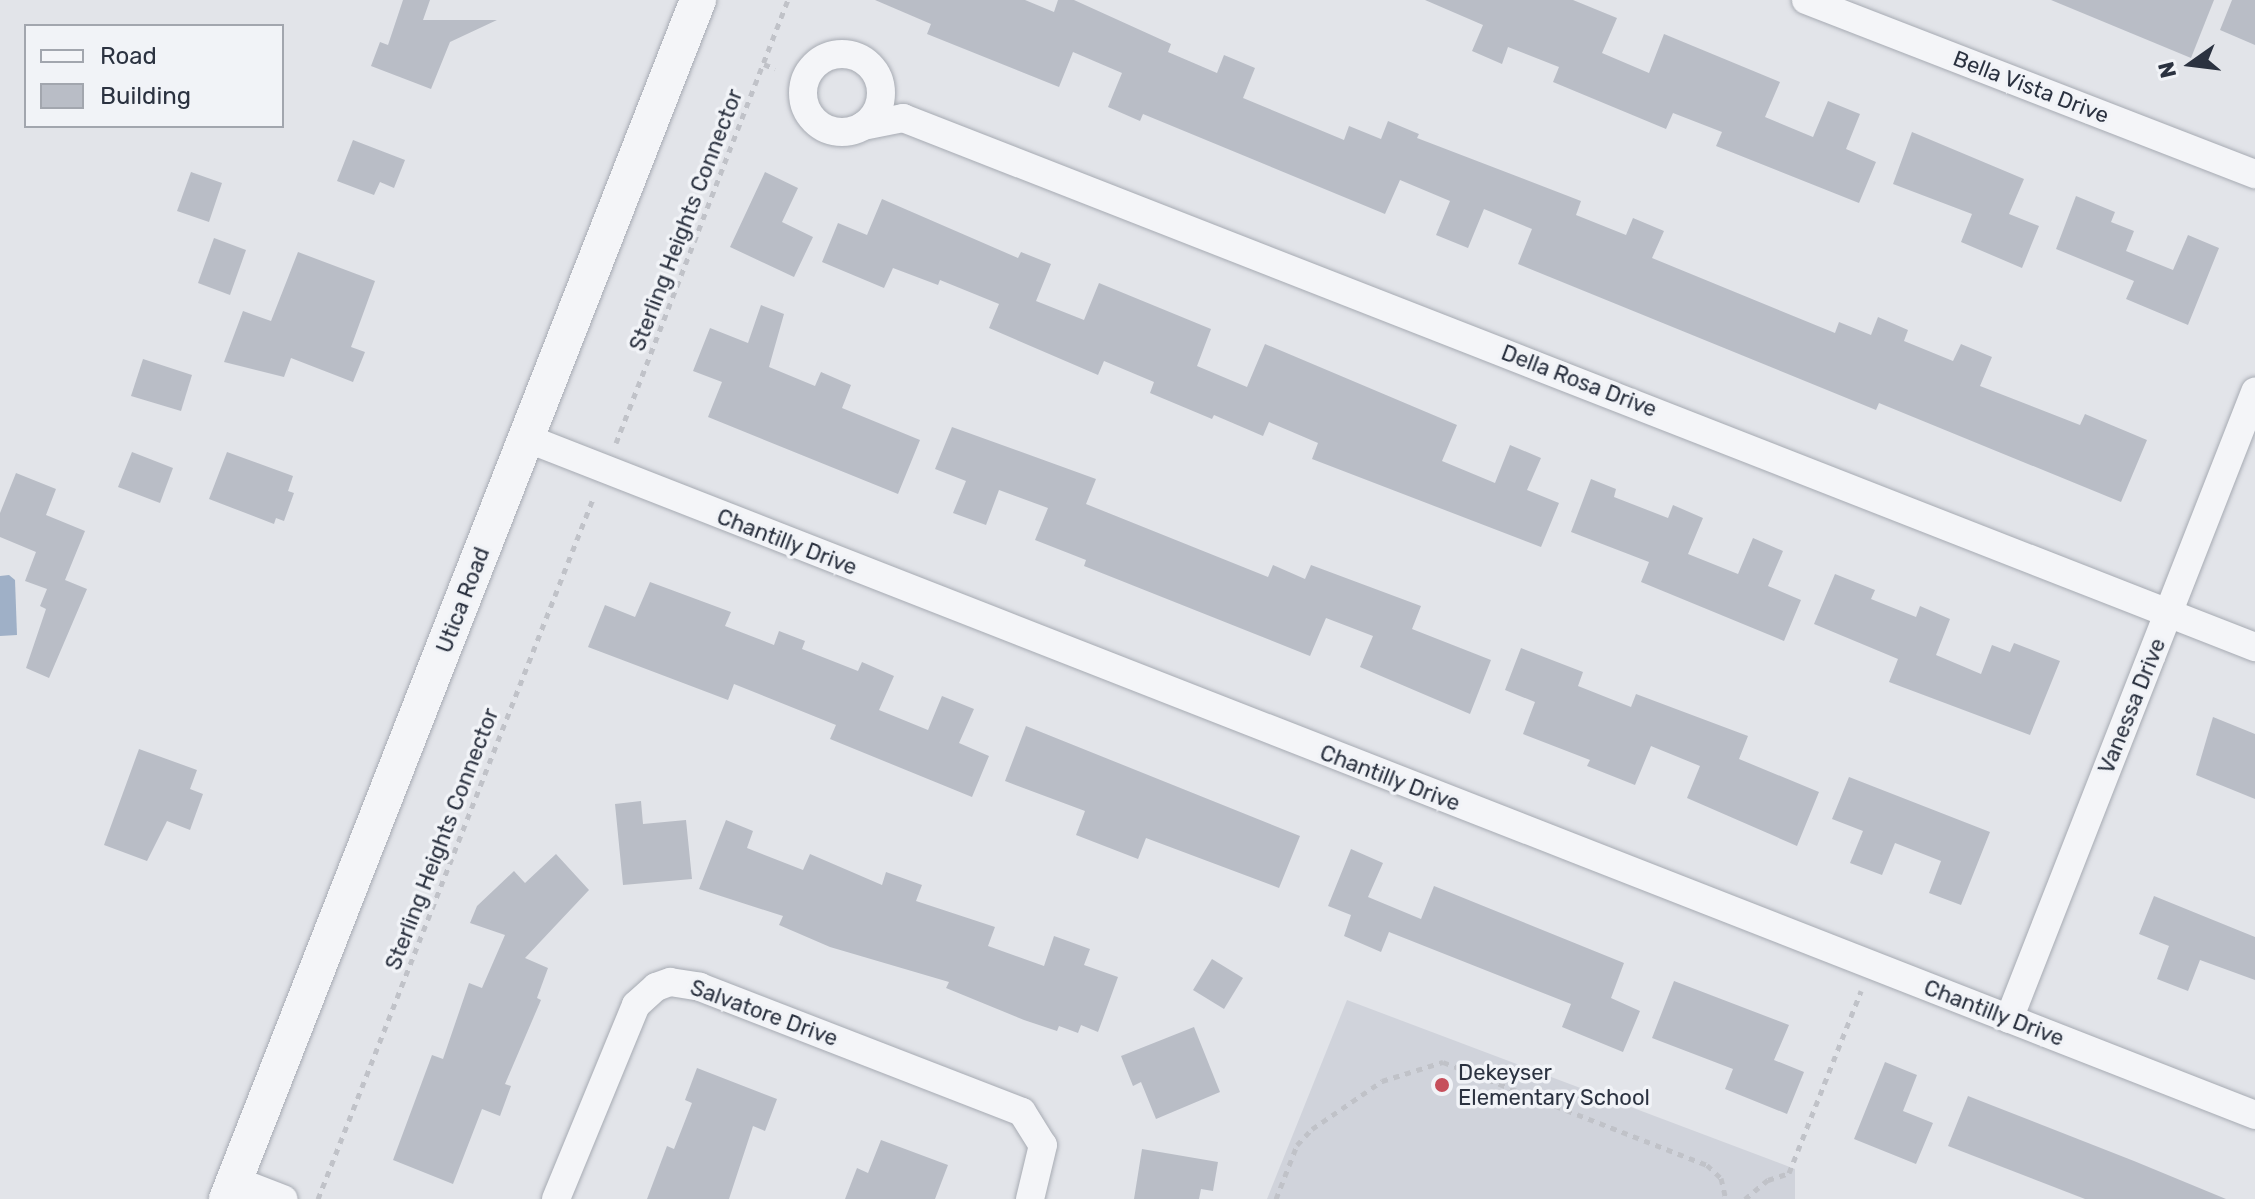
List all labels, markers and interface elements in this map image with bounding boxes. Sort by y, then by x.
legend [24,24,284,128]
north arrow [2151,24,2231,104]
text: Road [100,42,157,70]
street label: Bella Vista Drive [1949,45,2113,129]
text: N [2152,59,2182,81]
text: Building [100,82,191,110]
street label: Sterling Heights Connector [624,85,748,355]
street label: Della Rosa Drive [1498,339,1660,423]
street label: Chantilly Drive [713,503,861,581]
street label: Utica Road [431,543,495,657]
street label: Vanessa Drive [2093,634,2171,778]
street label: Sterling Heights Connector [380,704,504,974]
street label: Chantilly Drive [1316,739,1464,817]
street label: Salvatore Drive [687,974,841,1052]
street label: Chantilly Drive [1920,974,2068,1052]
place label: Dekeyser Elementary School [1458,1059,1651,1110]
marker: Dekeyser Elementary School [1433,1076,1451,1094]

